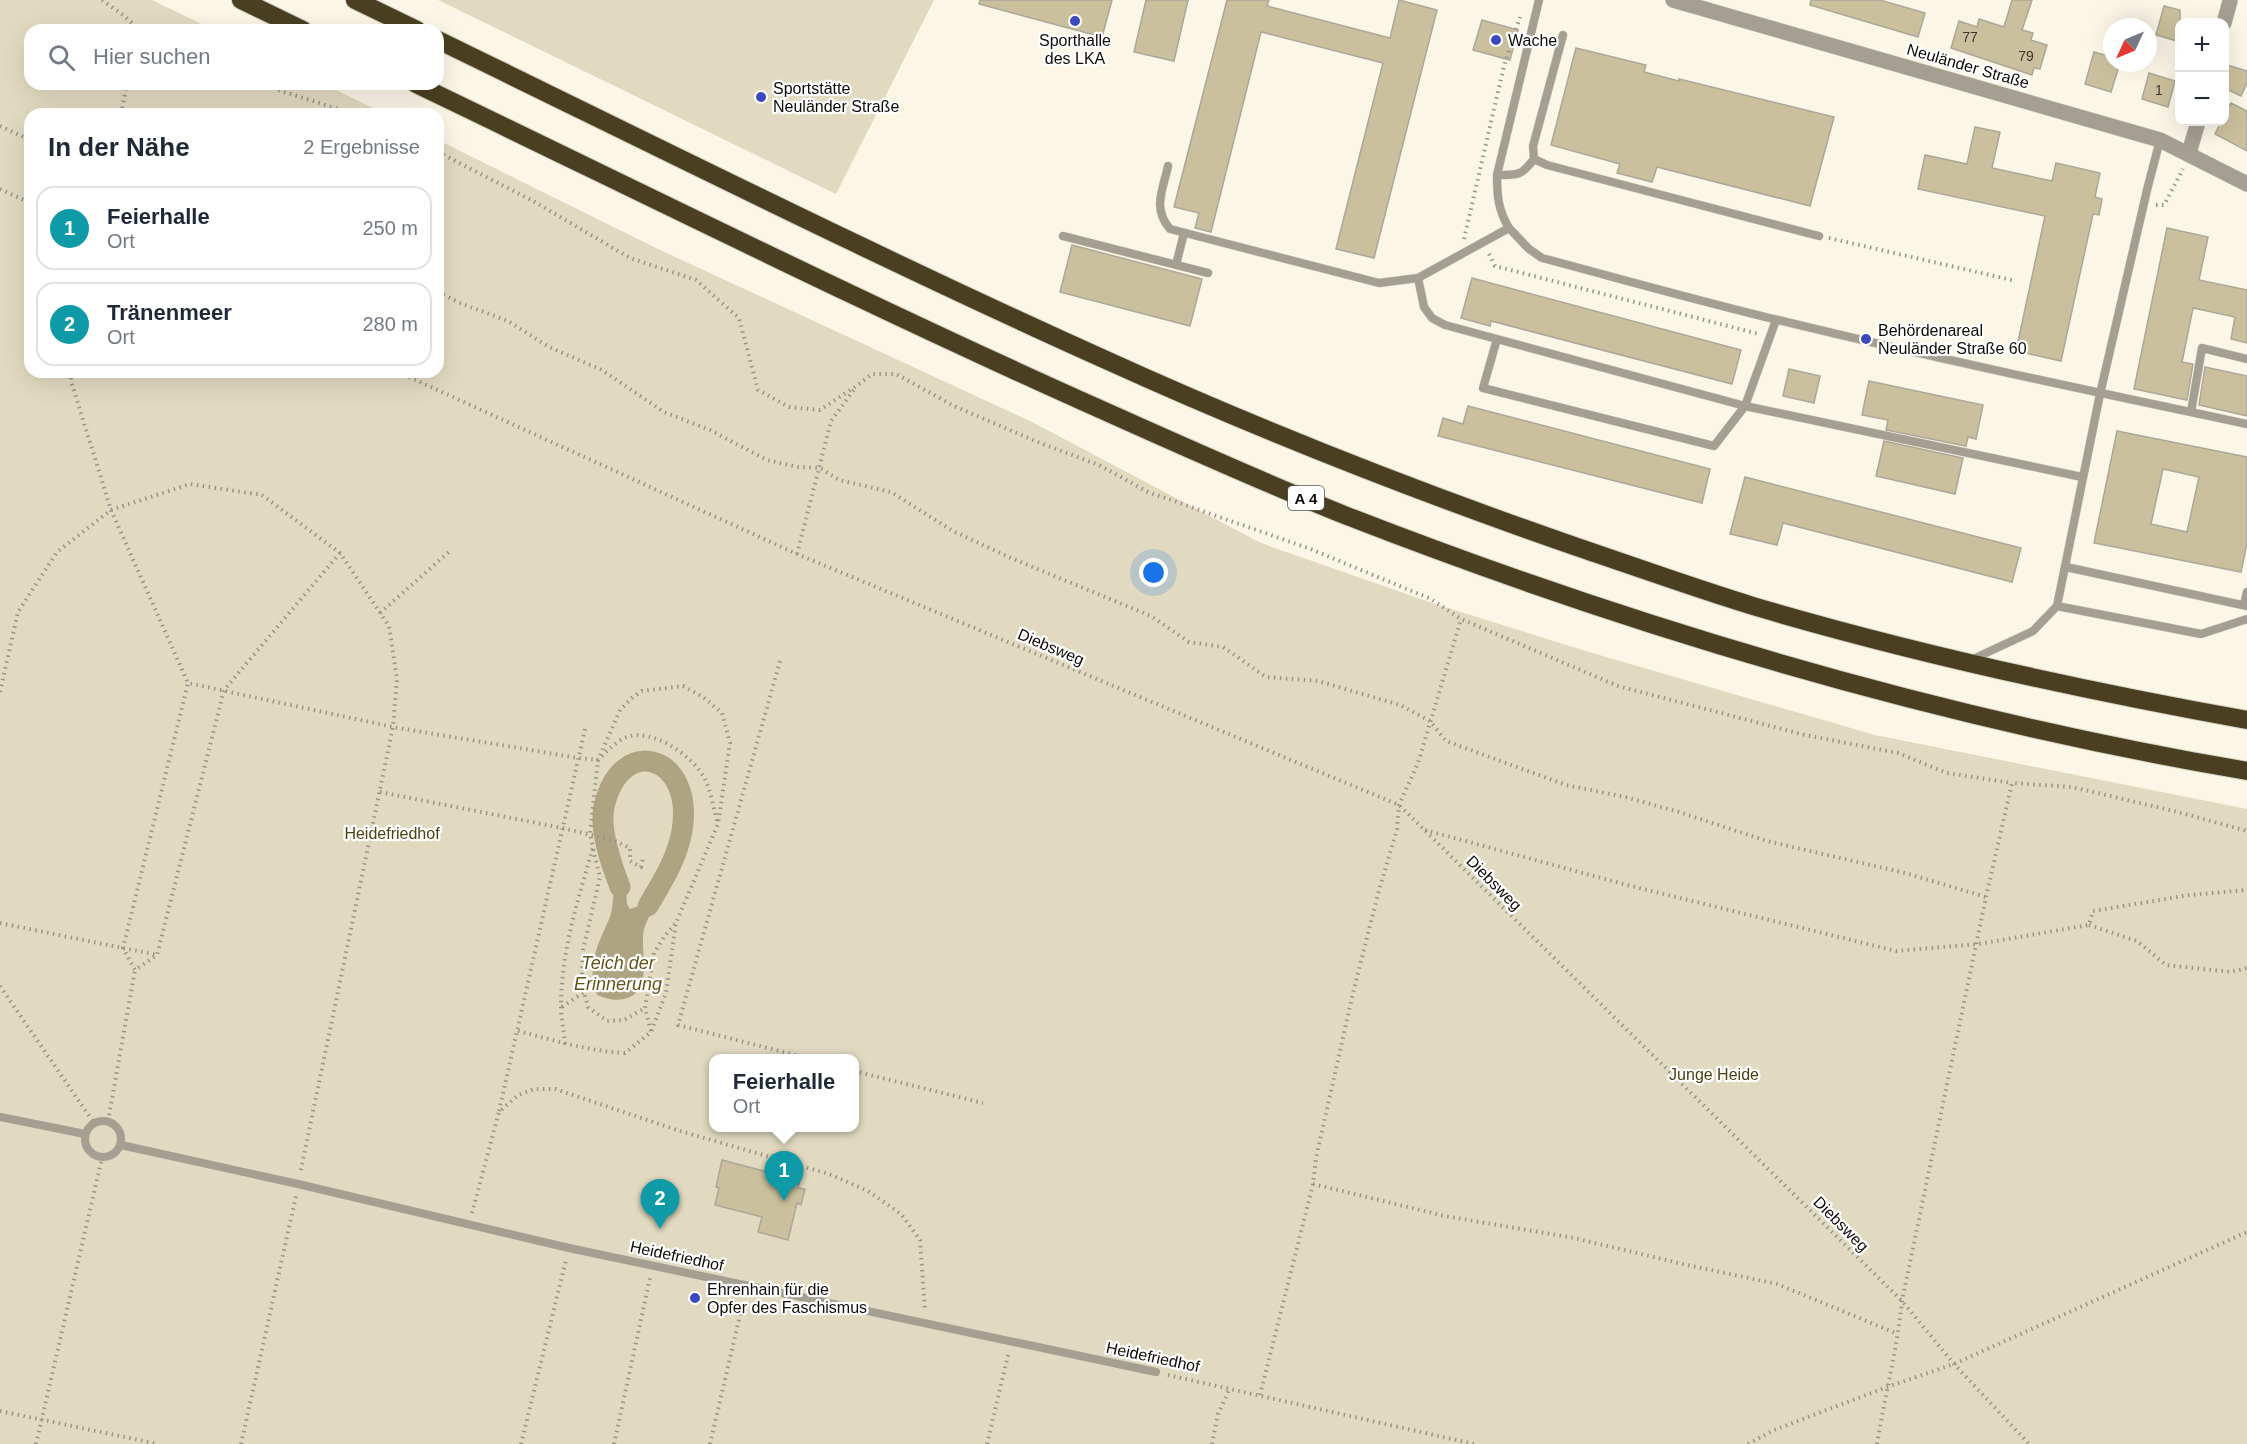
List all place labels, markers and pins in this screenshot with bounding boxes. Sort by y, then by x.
marker: Sporthalle des LKA [1068,14,1082,28]
place label: Sporthalle des LKA [1039,32,1111,67]
place label: Wache [1508,32,1557,49]
marker: Wache [1489,33,1503,47]
place label: Sportstätte Neuländer Straße [773,80,899,115]
marker: Sportstätte Neuländer Straße [754,90,768,104]
place label: Behördenareal Neuländer Straße 60 [1878,322,2027,357]
marker: Behördenareal Neuländer Straße 60 [1859,332,1873,346]
pin: 1 [764,1152,804,1201]
pin: 2 [640,1180,680,1229]
place label: Ehrenhain für die Opfer des Faschismus [707,1281,867,1316]
marker: Ehrenhain für die Opfer des Faschismus [688,1291,702,1305]

